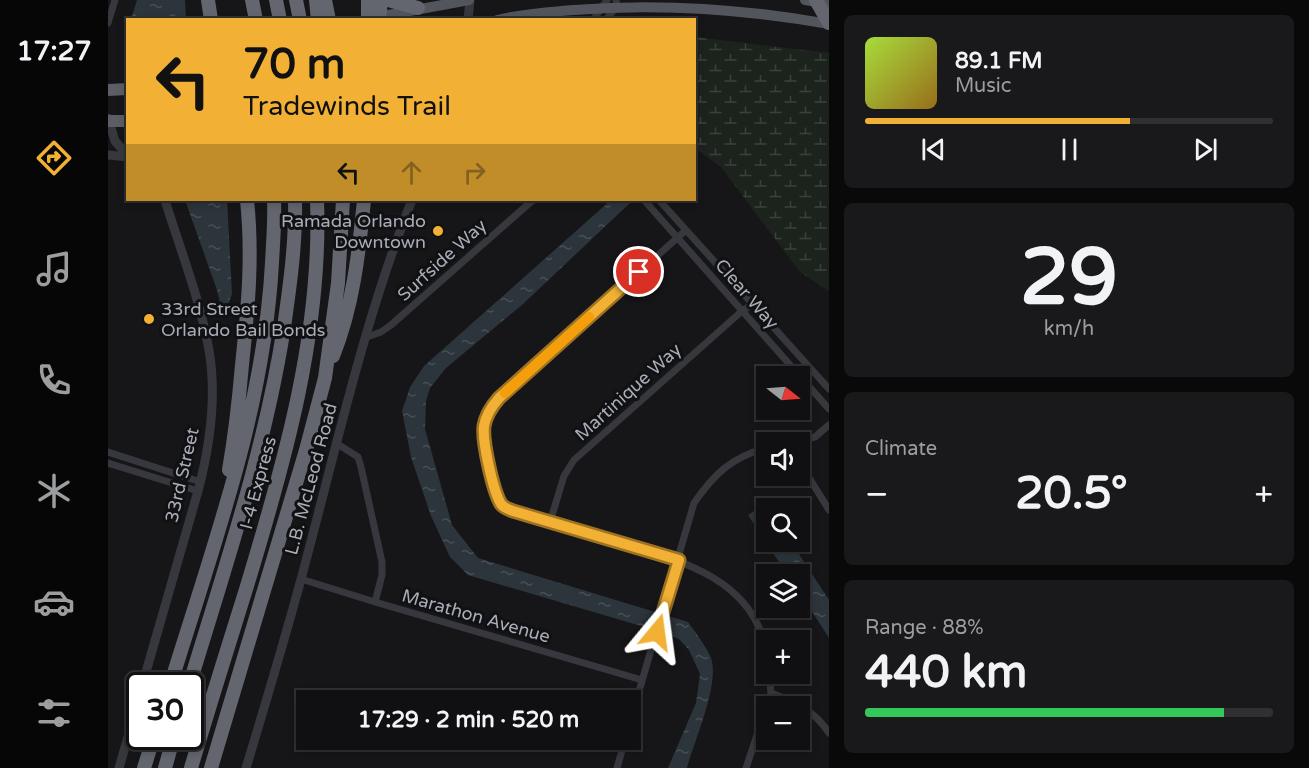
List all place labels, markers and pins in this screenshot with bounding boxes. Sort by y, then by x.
place label: Ramada Orlando Downtown [281,210,426,253]
marker: Ramada Orlando Downtown [431,224,445,238]
pin [613,246,664,297]
place label: 33rd Street Orlando Bail Bonds [161,298,325,341]
marker: 33rd Street Orlando Bail Bonds [142,312,156,326]

